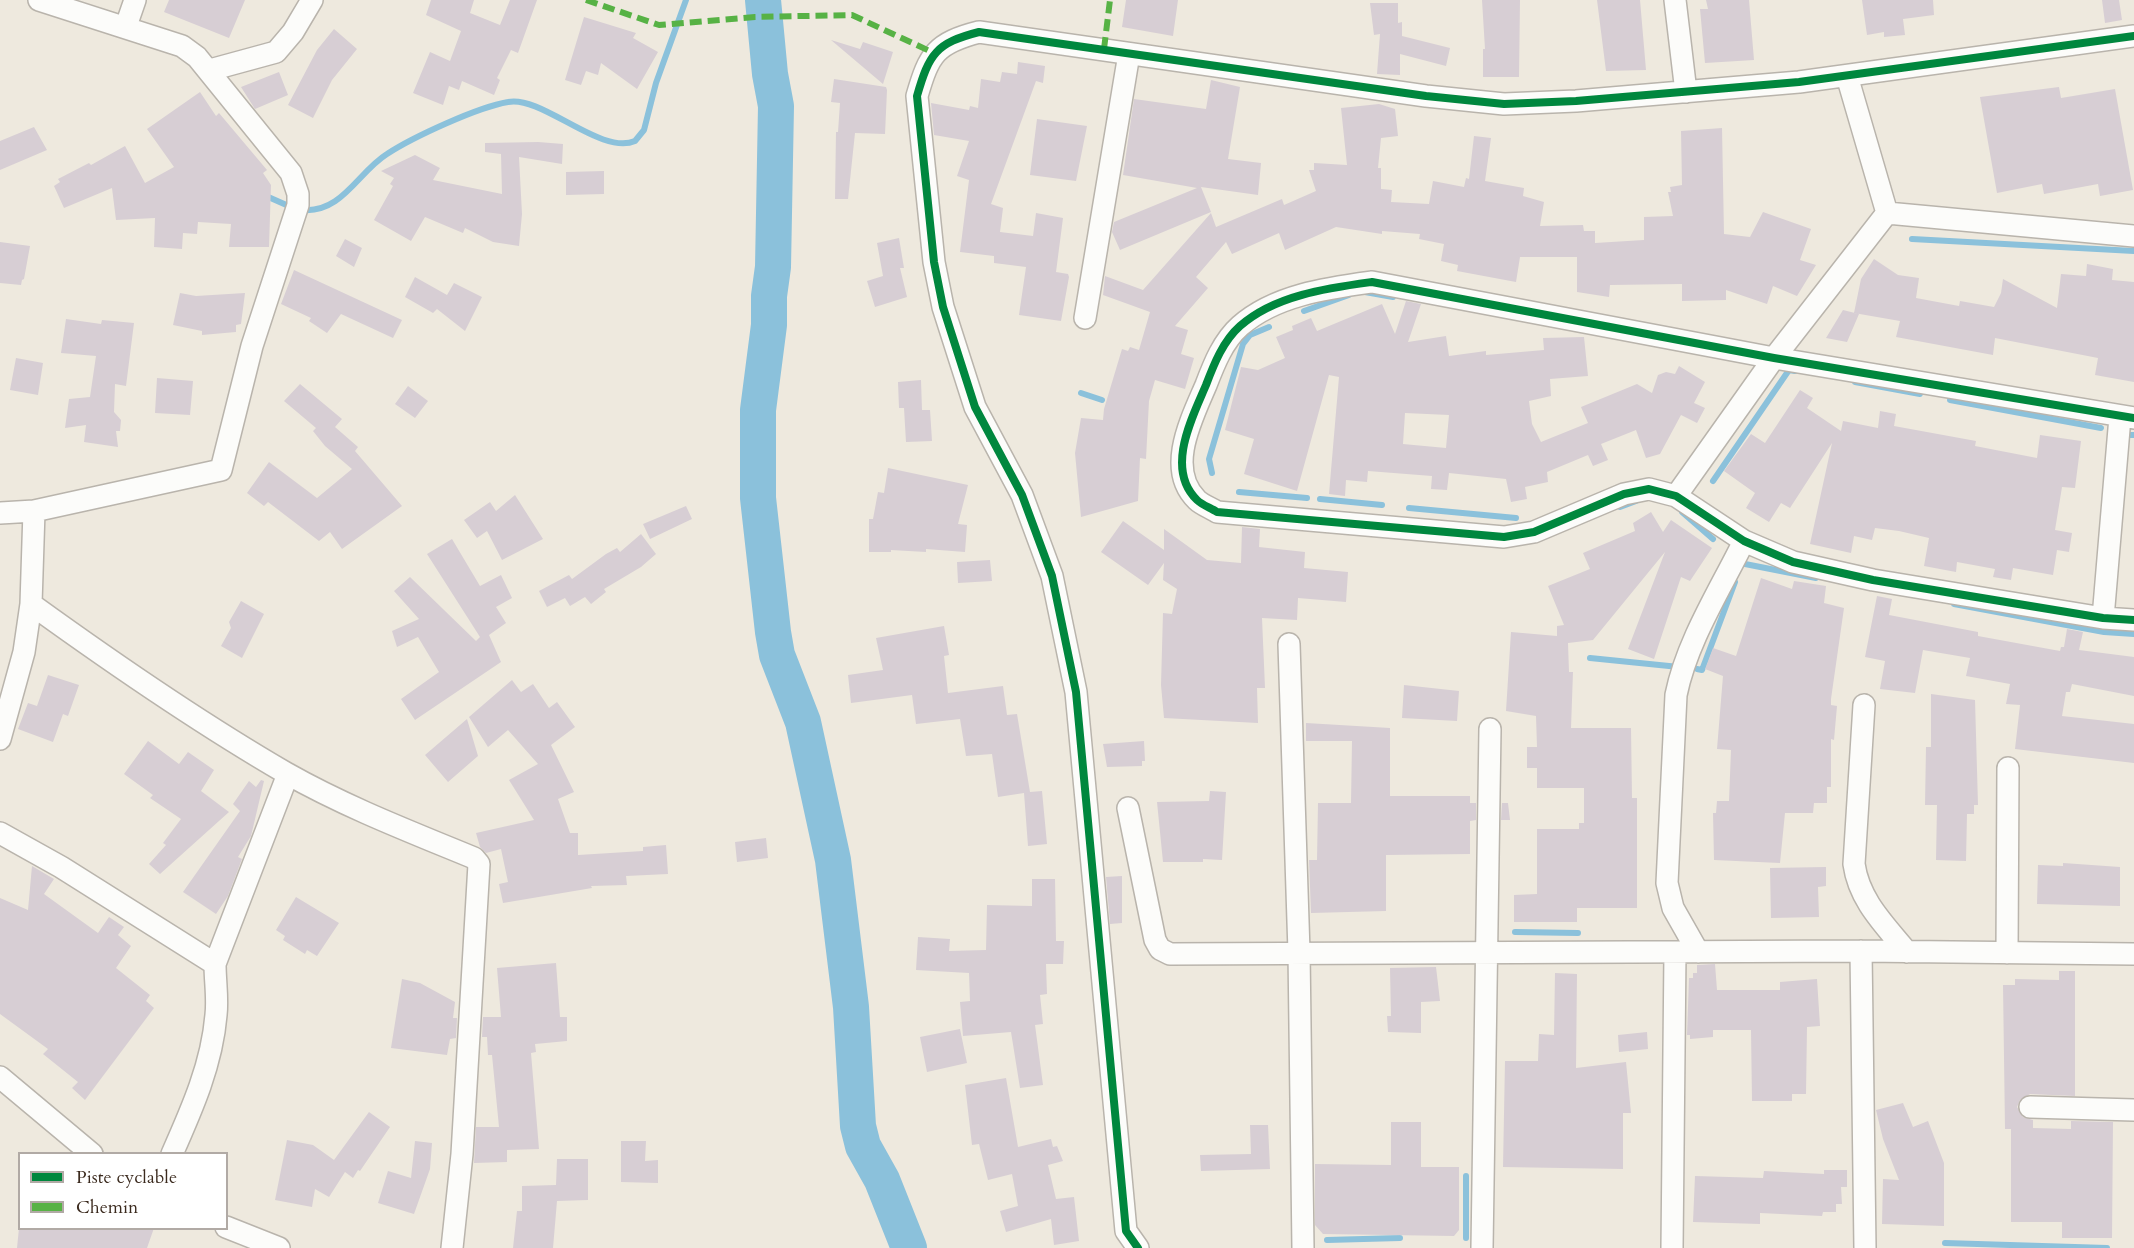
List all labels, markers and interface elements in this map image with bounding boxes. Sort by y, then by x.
legend [18,1152,228,1230]
text: Piste cyclable [76,1165,177,1190]
text: Chemin [76,1195,138,1220]

